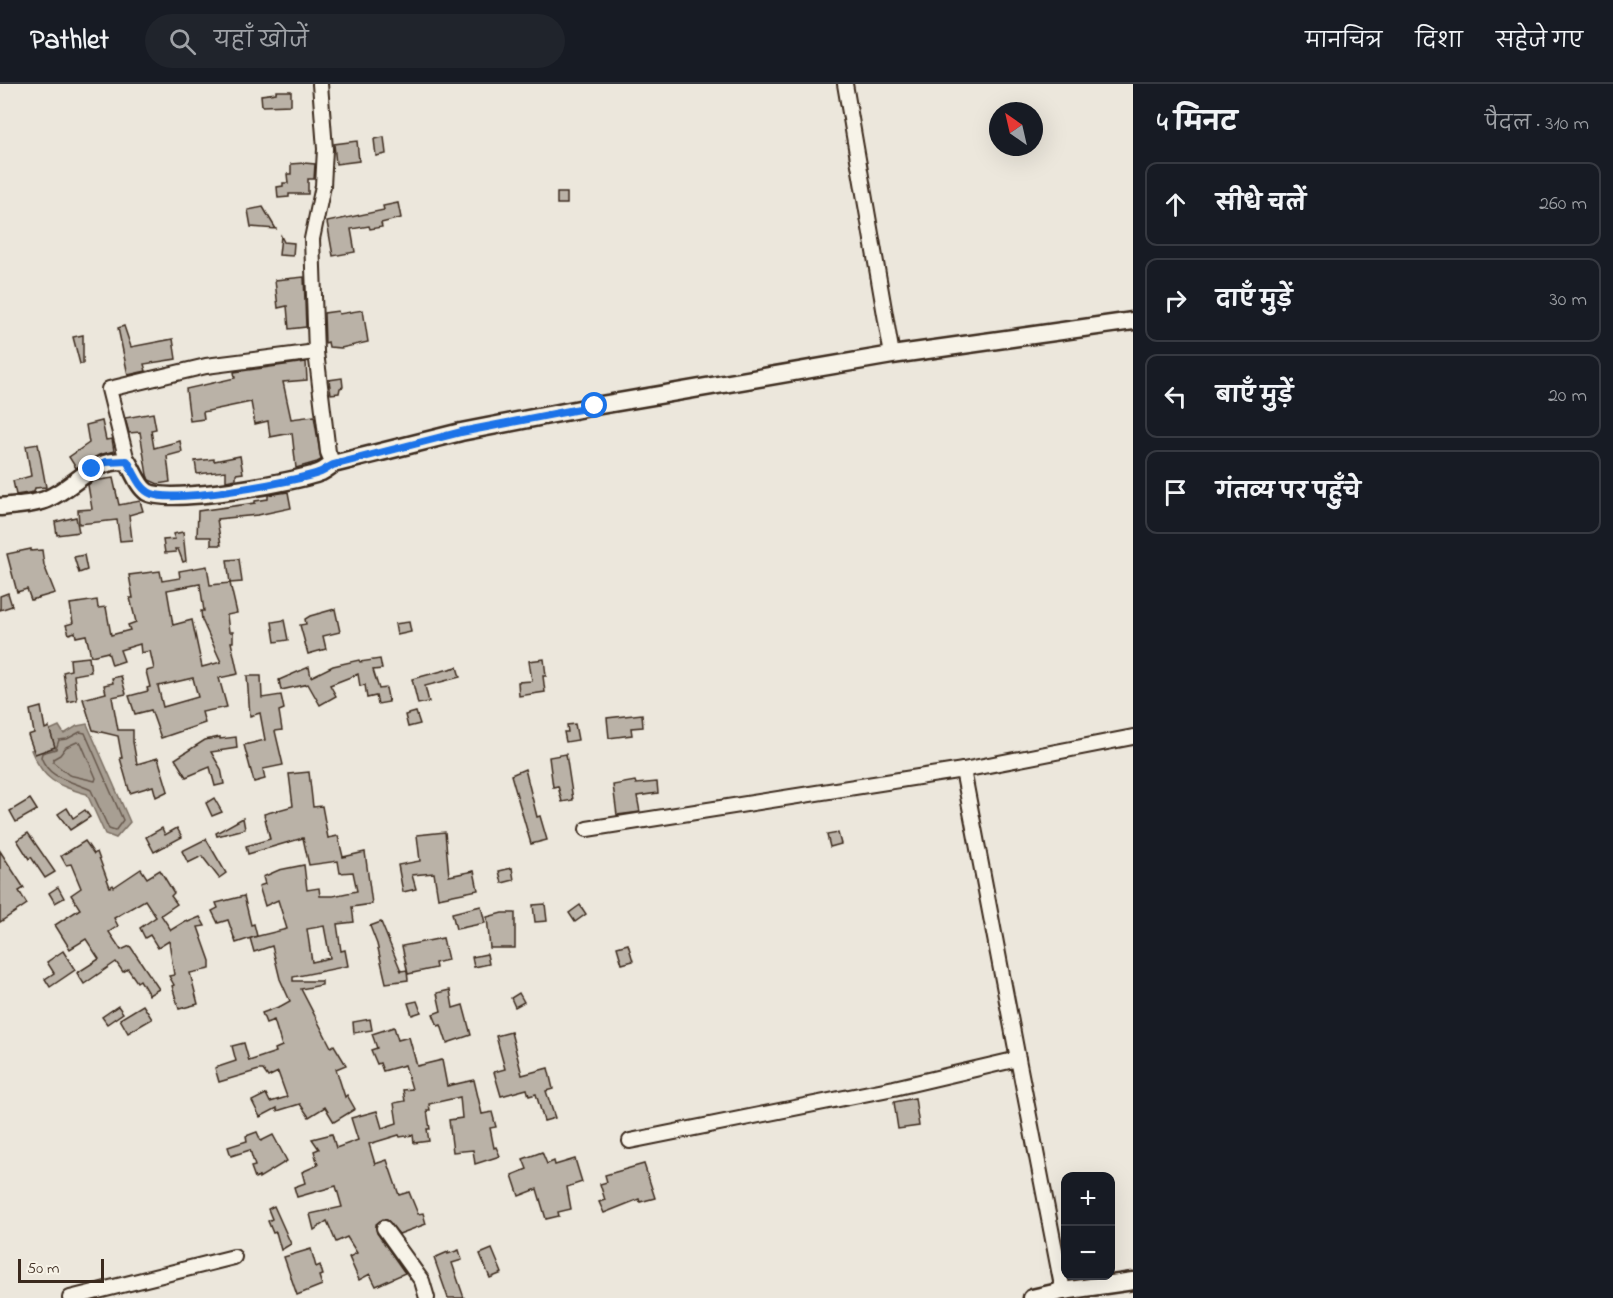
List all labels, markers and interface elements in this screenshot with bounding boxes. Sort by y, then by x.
search box [145,14,565,68]
text: Pathlet [30,21,109,62]
icon: search [166,25,199,58]
text: यहाँ खोजें [214,26,308,58]
text: मानचित्र [1305,27,1382,57]
text: दिशा [1415,27,1463,57]
text: सहेजे गए [1496,27,1583,57]
north arrow [989,102,1043,156]
text: 4 मिनट [1157,105,1237,143]
text: पैदल · 310 m [1485,110,1589,139]
icon: ahead [1159,188,1192,221]
text: सीधे चलें [1216,189,1306,221]
text: 260 m [1539,190,1587,219]
icon: right [1159,284,1192,317]
text: दाएँ मुड़ें [1216,285,1292,317]
text: 30 m [1550,286,1587,315]
icon: left [1159,380,1192,413]
text: बाएँ मुड़ें [1216,381,1293,413]
text: 20 m [1548,382,1587,411]
route start [581,392,607,418]
route end [78,455,104,481]
icon: arrive [1159,476,1192,509]
text: गंतव्य पर पहुँचे [1216,477,1361,509]
map controls [1061,1172,1115,1280]
button: + [1061,1172,1115,1226]
button: − [1061,1226,1115,1280]
scale bar [18,1256,104,1284]
text: 50 m [27,1257,59,1281]

